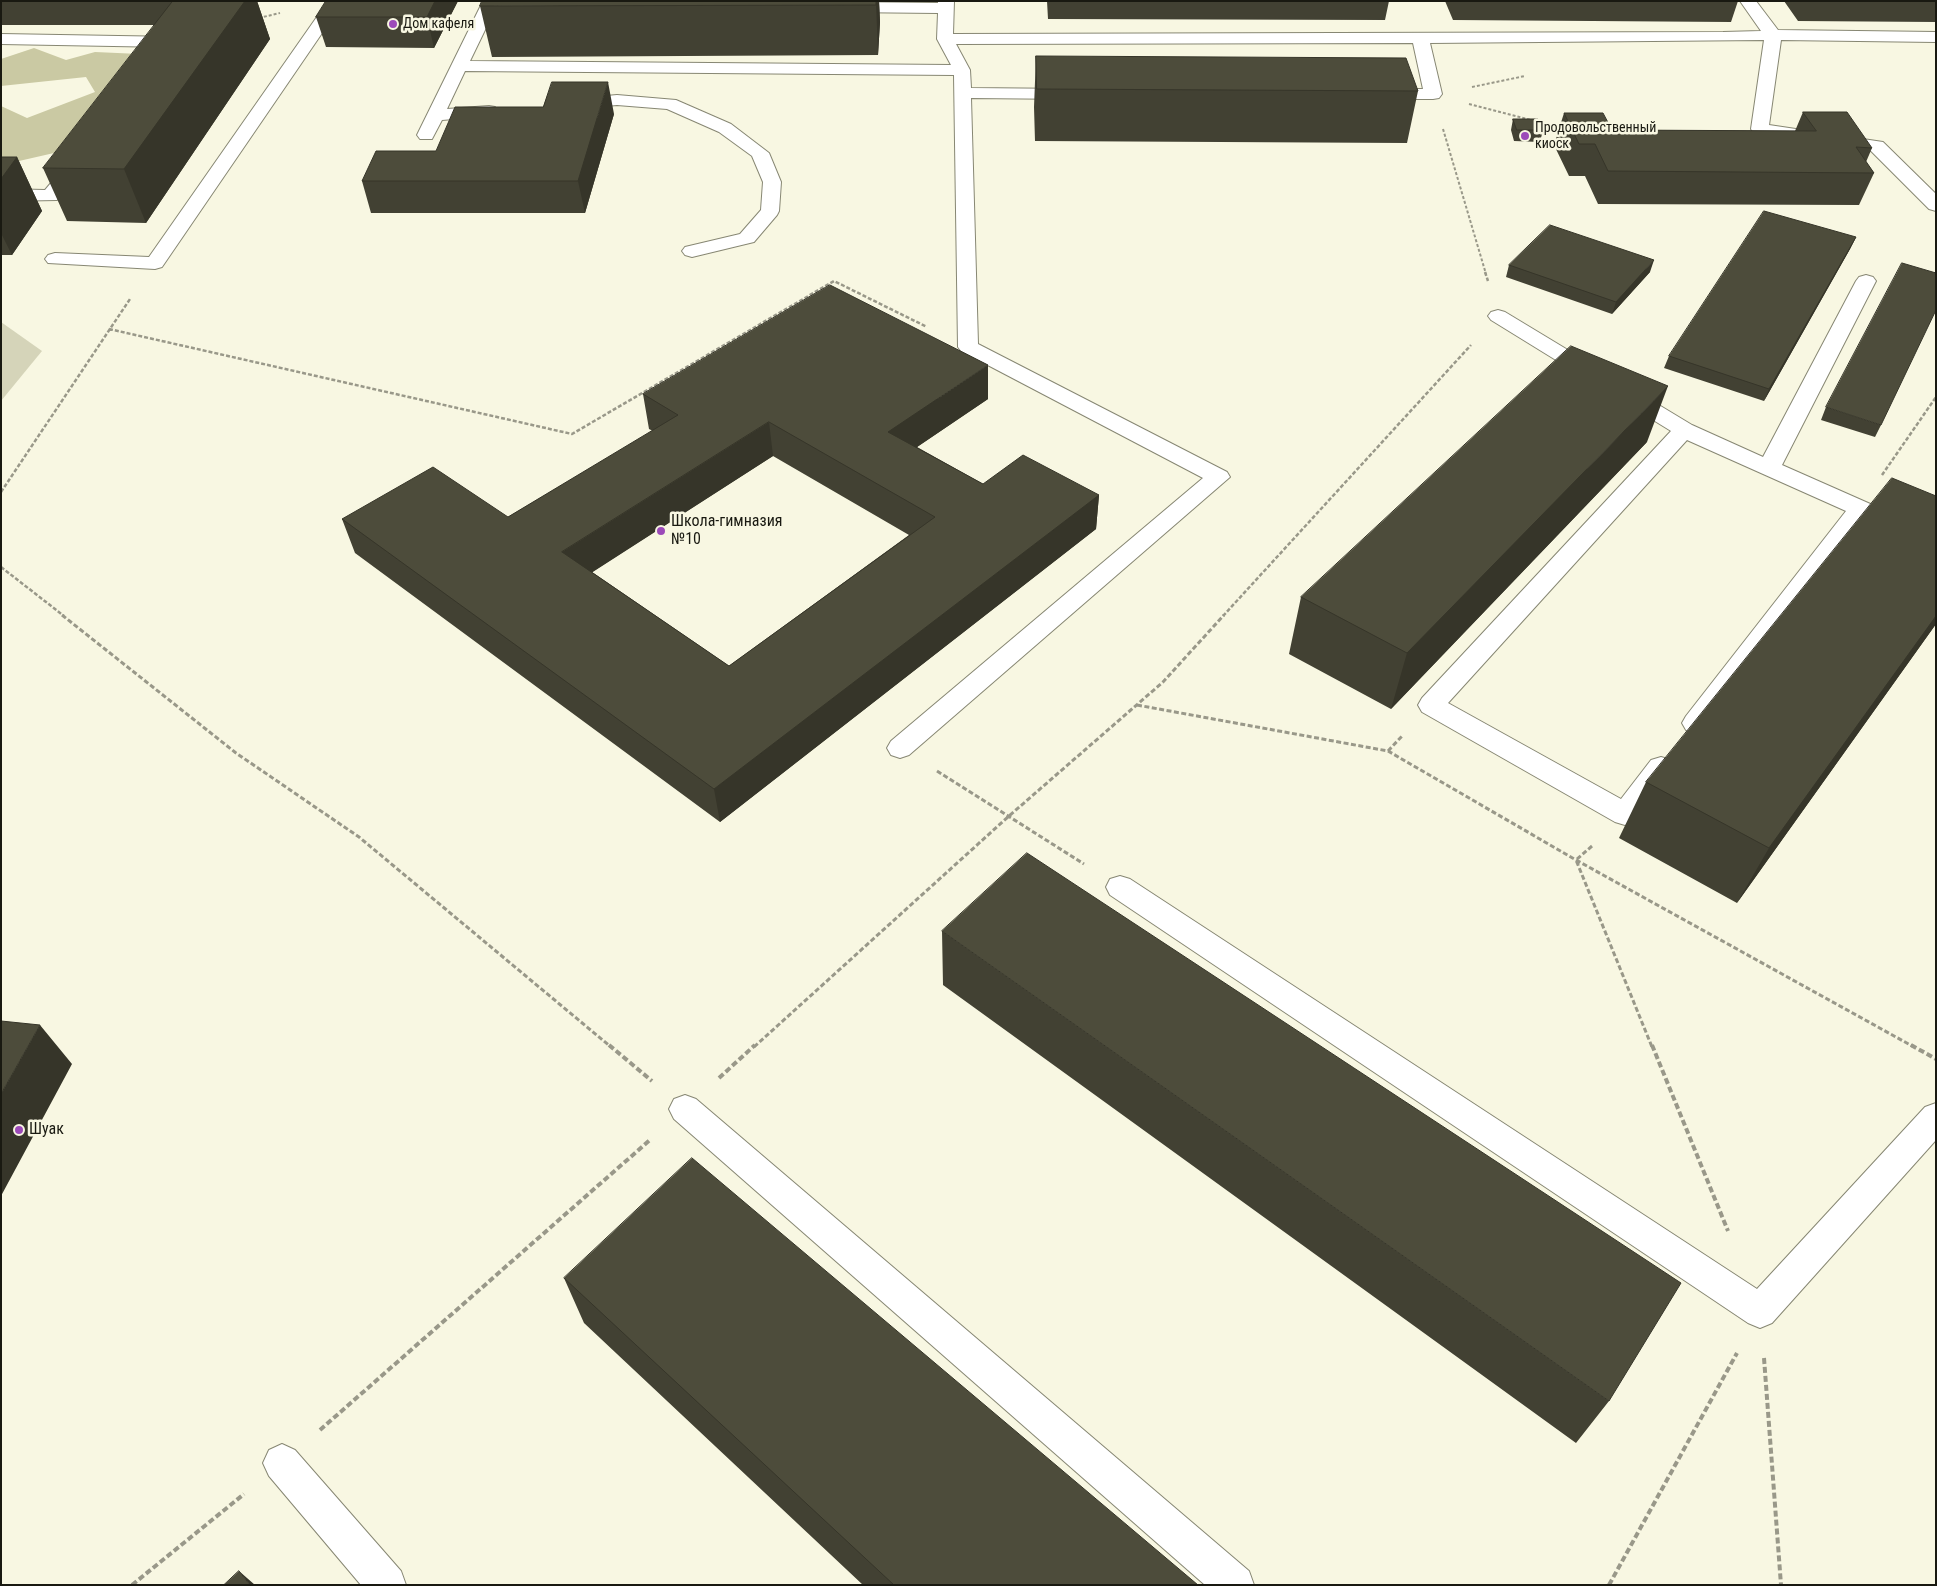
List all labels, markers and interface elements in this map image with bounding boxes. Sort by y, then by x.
place label: Дом кафеля [403,16,474,32]
marker: Дом кафеля [387,18,399,30]
place label: Продовольственный киоск [1535,120,1656,152]
marker: Продовольственный киоск [1519,130,1531,142]
place label: Школа-гимназия №10 [671,512,783,550]
marker: Школа-гимназия №10 [655,525,667,537]
place label: Шуак [29,1120,64,1140]
marker: Шуак [13,1124,25,1136]

